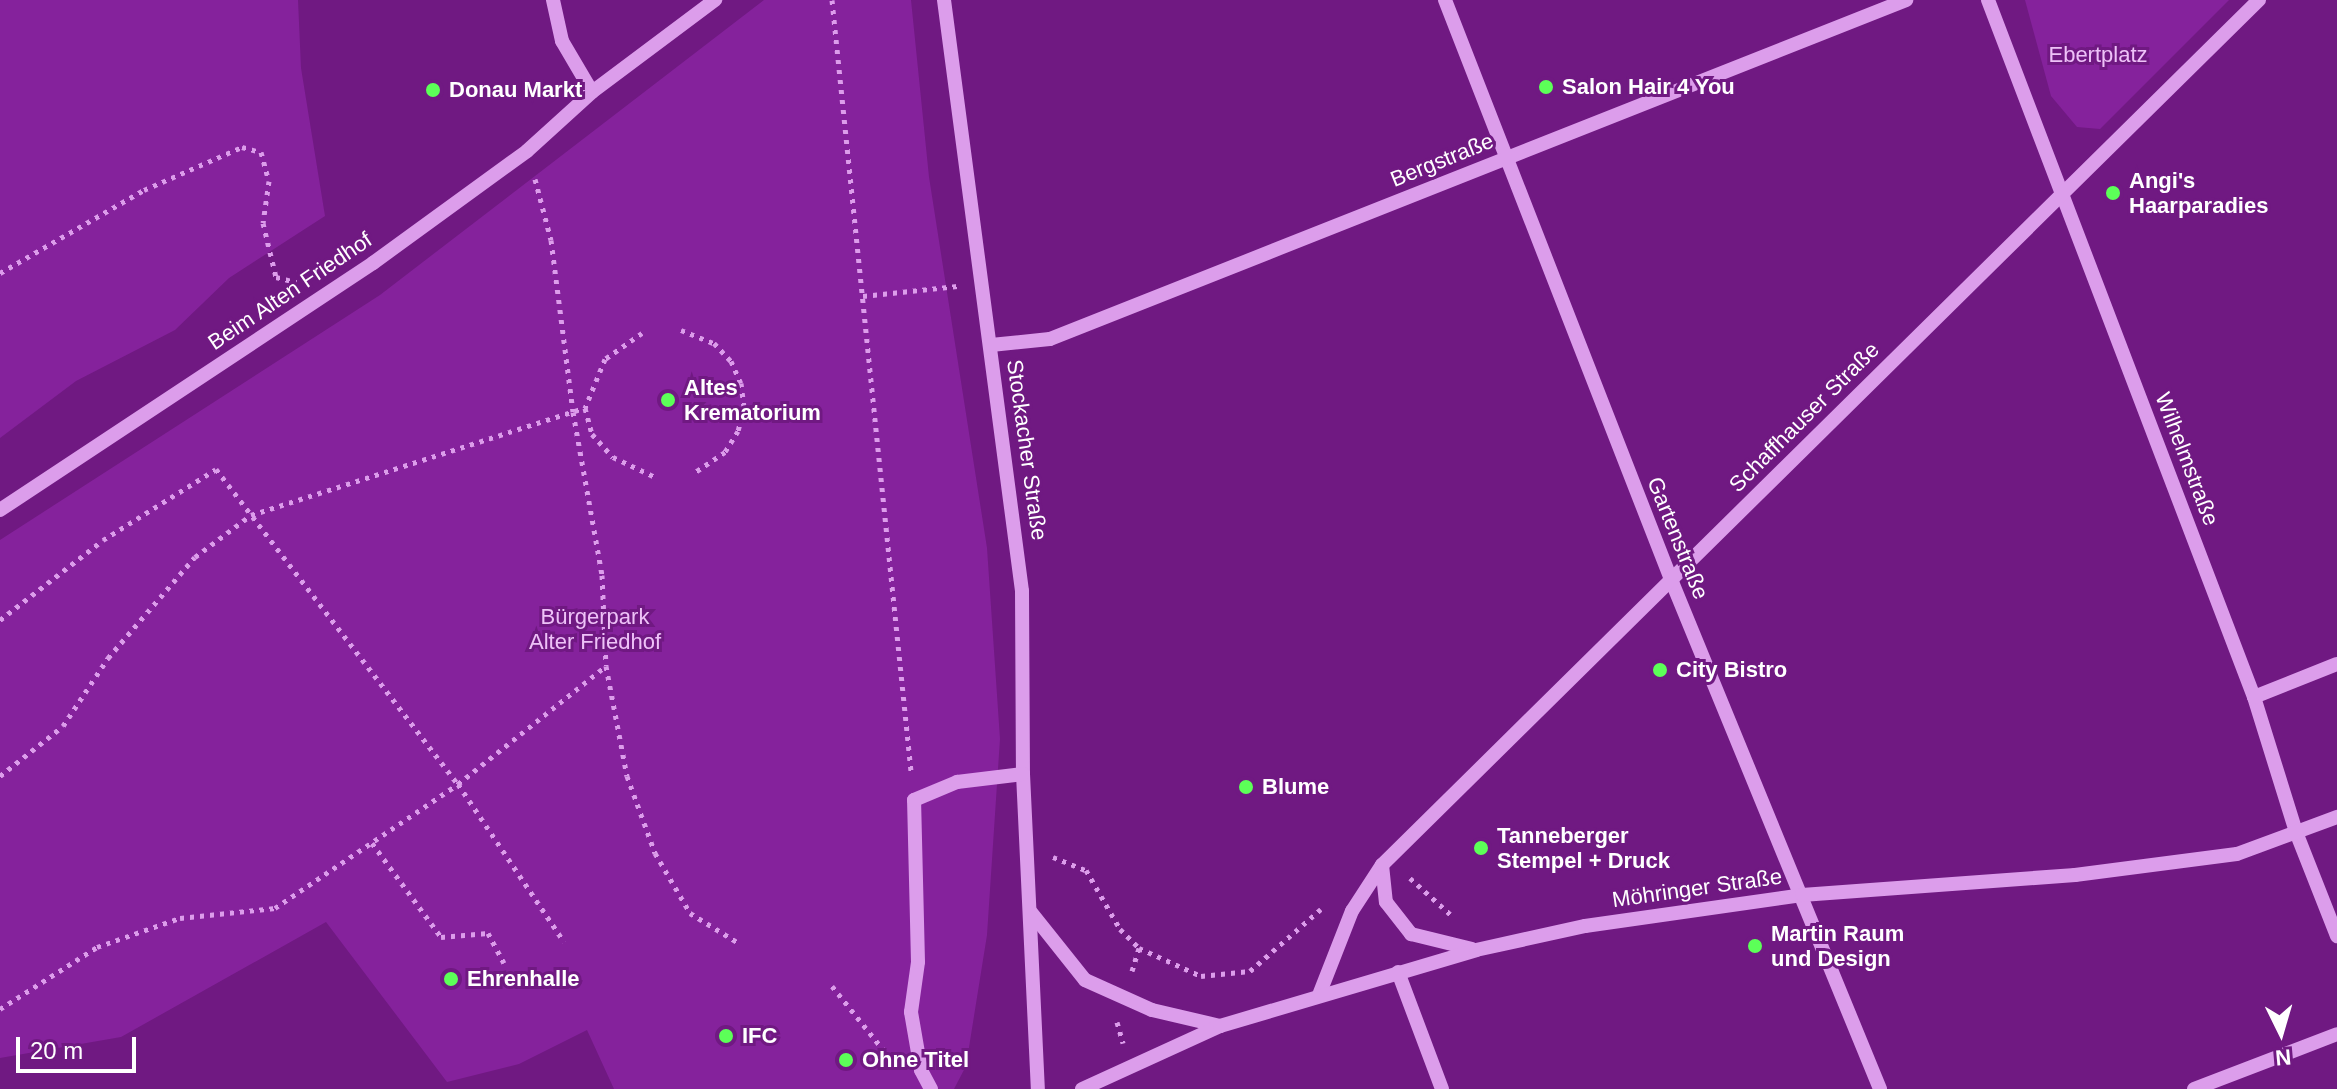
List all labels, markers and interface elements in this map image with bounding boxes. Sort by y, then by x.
park label: Ebertplatz [2048,42,2148,68]
place label: Salon Hair 4 You [1562,74,1735,100]
place label: Donau Markt [449,77,582,103]
marker: Salon Hair 4 You [1537,78,1555,96]
marker: Donau Markt [424,81,442,99]
street label: Bergstraße [1387,127,1497,193]
place label: Angi's Haarparadies [2129,167,2268,218]
marker: Angi's Haarparadies [2104,184,2122,202]
street label: Beim Alten Friedhof [203,226,377,356]
street label: Schaffhauser Straße [1723,336,1885,498]
street label: Stockacher Straße [1001,358,1053,542]
place label: Altes Krematorium [684,374,821,426]
street label: Wilhelmstraße [2149,389,2225,529]
marker: Altes Krematorium [659,391,677,409]
street label: Gartenstraße [1641,473,1715,603]
park label: Bürgerpark Alter Friedhof [529,603,661,654]
place label: City Bistro [1676,657,1787,683]
marker: City Bistro [1651,661,1669,679]
place label: Blume [1262,774,1329,800]
marker: Blume [1237,778,1255,796]
place label: Tanneberger Stempel + Druck [1497,822,1670,874]
marker: Tanneberger Stempel + Druck [1472,839,1490,857]
street label: Möhringer Straße [1610,863,1784,913]
place label: Martin Raum und Design [1771,920,1904,972]
marker: Martin Raum und Design [1746,937,1764,955]
place label: Ehrenhalle [467,966,579,992]
marker: Ehrenhalle [442,970,460,988]
north arrow [2241,993,2321,1073]
scale bar [20,1021,140,1071]
place label: IFC [742,1023,777,1049]
marker: IFC [717,1027,735,1045]
text: 20 m [30,1037,83,1064]
text: N [2274,1044,2292,1071]
place label: Ohne Titel [862,1047,969,1073]
marker: Ohne Titel [837,1051,855,1069]

